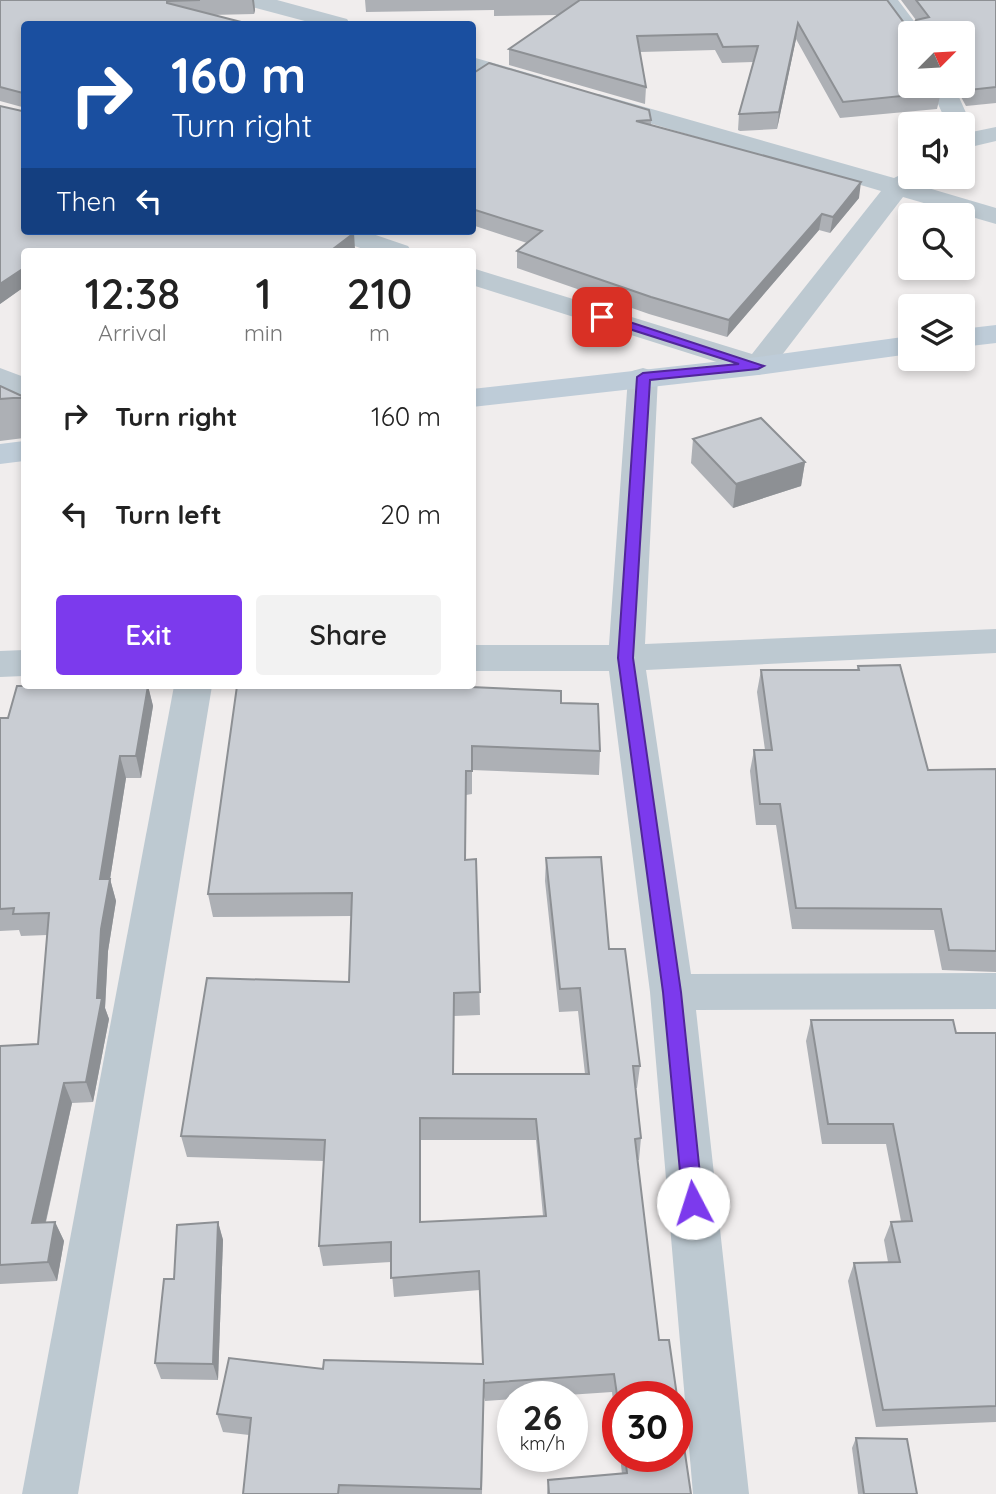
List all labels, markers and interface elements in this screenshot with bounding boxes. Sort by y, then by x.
north arrow [898,21,975,98]
map controls [898,21,975,371]
text: 160 m [171,44,306,105]
icon: right [56,49,147,140]
text: Turn right [171,105,312,145]
button: sound [898,112,975,189]
icon: left [130,182,168,220]
text: Then [56,185,116,218]
button: search [898,203,975,280]
text: 12:38 [85,267,180,320]
text: 1 [255,267,272,320]
text: 210 [347,267,412,320]
pin [572,287,632,347]
button: layers [898,294,975,371]
icon: arrive [583,298,621,336]
text: Arrival [98,318,167,347]
text: min [244,318,283,347]
text: m [369,318,390,347]
icon: right [56,397,94,435]
text: Turn right [115,400,237,433]
text: 160 m [371,400,441,433]
icon: left [56,495,94,533]
text: Turn left [115,498,222,531]
text: 20 m [380,498,441,531]
button: Exit [56,595,242,675]
button: Share [256,595,441,675]
position arrow [656,1166,730,1240]
speed limit sign: 30 [602,1381,693,1472]
text: 26 [523,1395,562,1439]
text: km/h [520,1432,565,1455]

